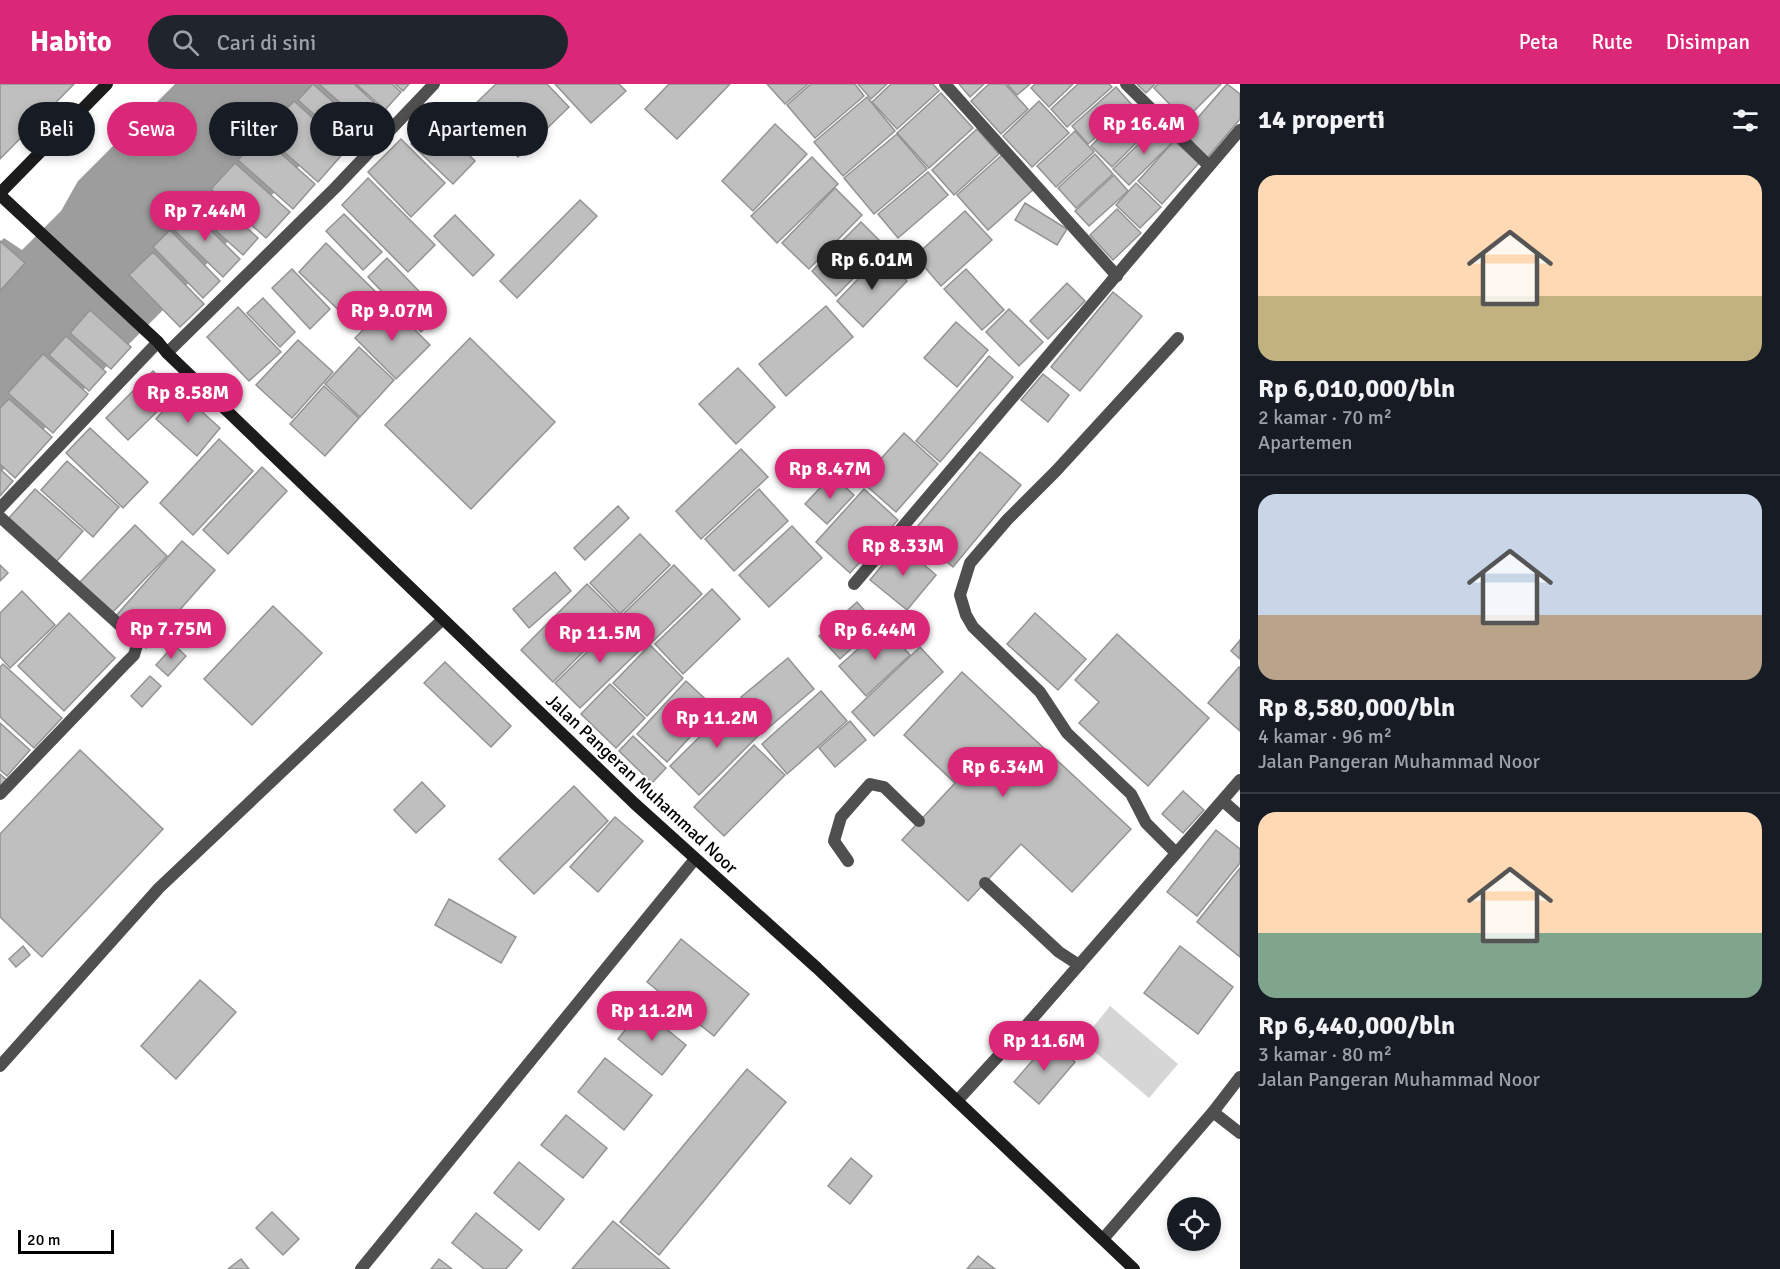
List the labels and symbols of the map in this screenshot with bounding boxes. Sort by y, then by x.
pin: Rp 16.4M [1082,104,1206,155]
pin: Rp 7.44M [143,191,267,242]
pin: Rp 6.01M [810,240,934,291]
pin: Rp 9.07M [330,291,454,342]
pin: Rp 8.58M [126,373,250,424]
pin: Rp 8.47M [768,449,892,500]
pin: Rp 8.33M [841,526,965,577]
pin: Rp 7.75M [109,609,233,660]
pin: Rp 6.44M [813,610,937,661]
pin: Rp 11.5M [538,613,662,664]
street label: Jalan Pangeran Muhammad Noor [542,689,743,879]
pin: Rp 11.2M [655,698,779,749]
pin: Rp 6.34M [941,747,1065,798]
pin: Rp 11.2M [590,991,714,1042]
pin: Rp 11.6M [982,1021,1106,1072]
scale bar [18,1227,114,1254]

